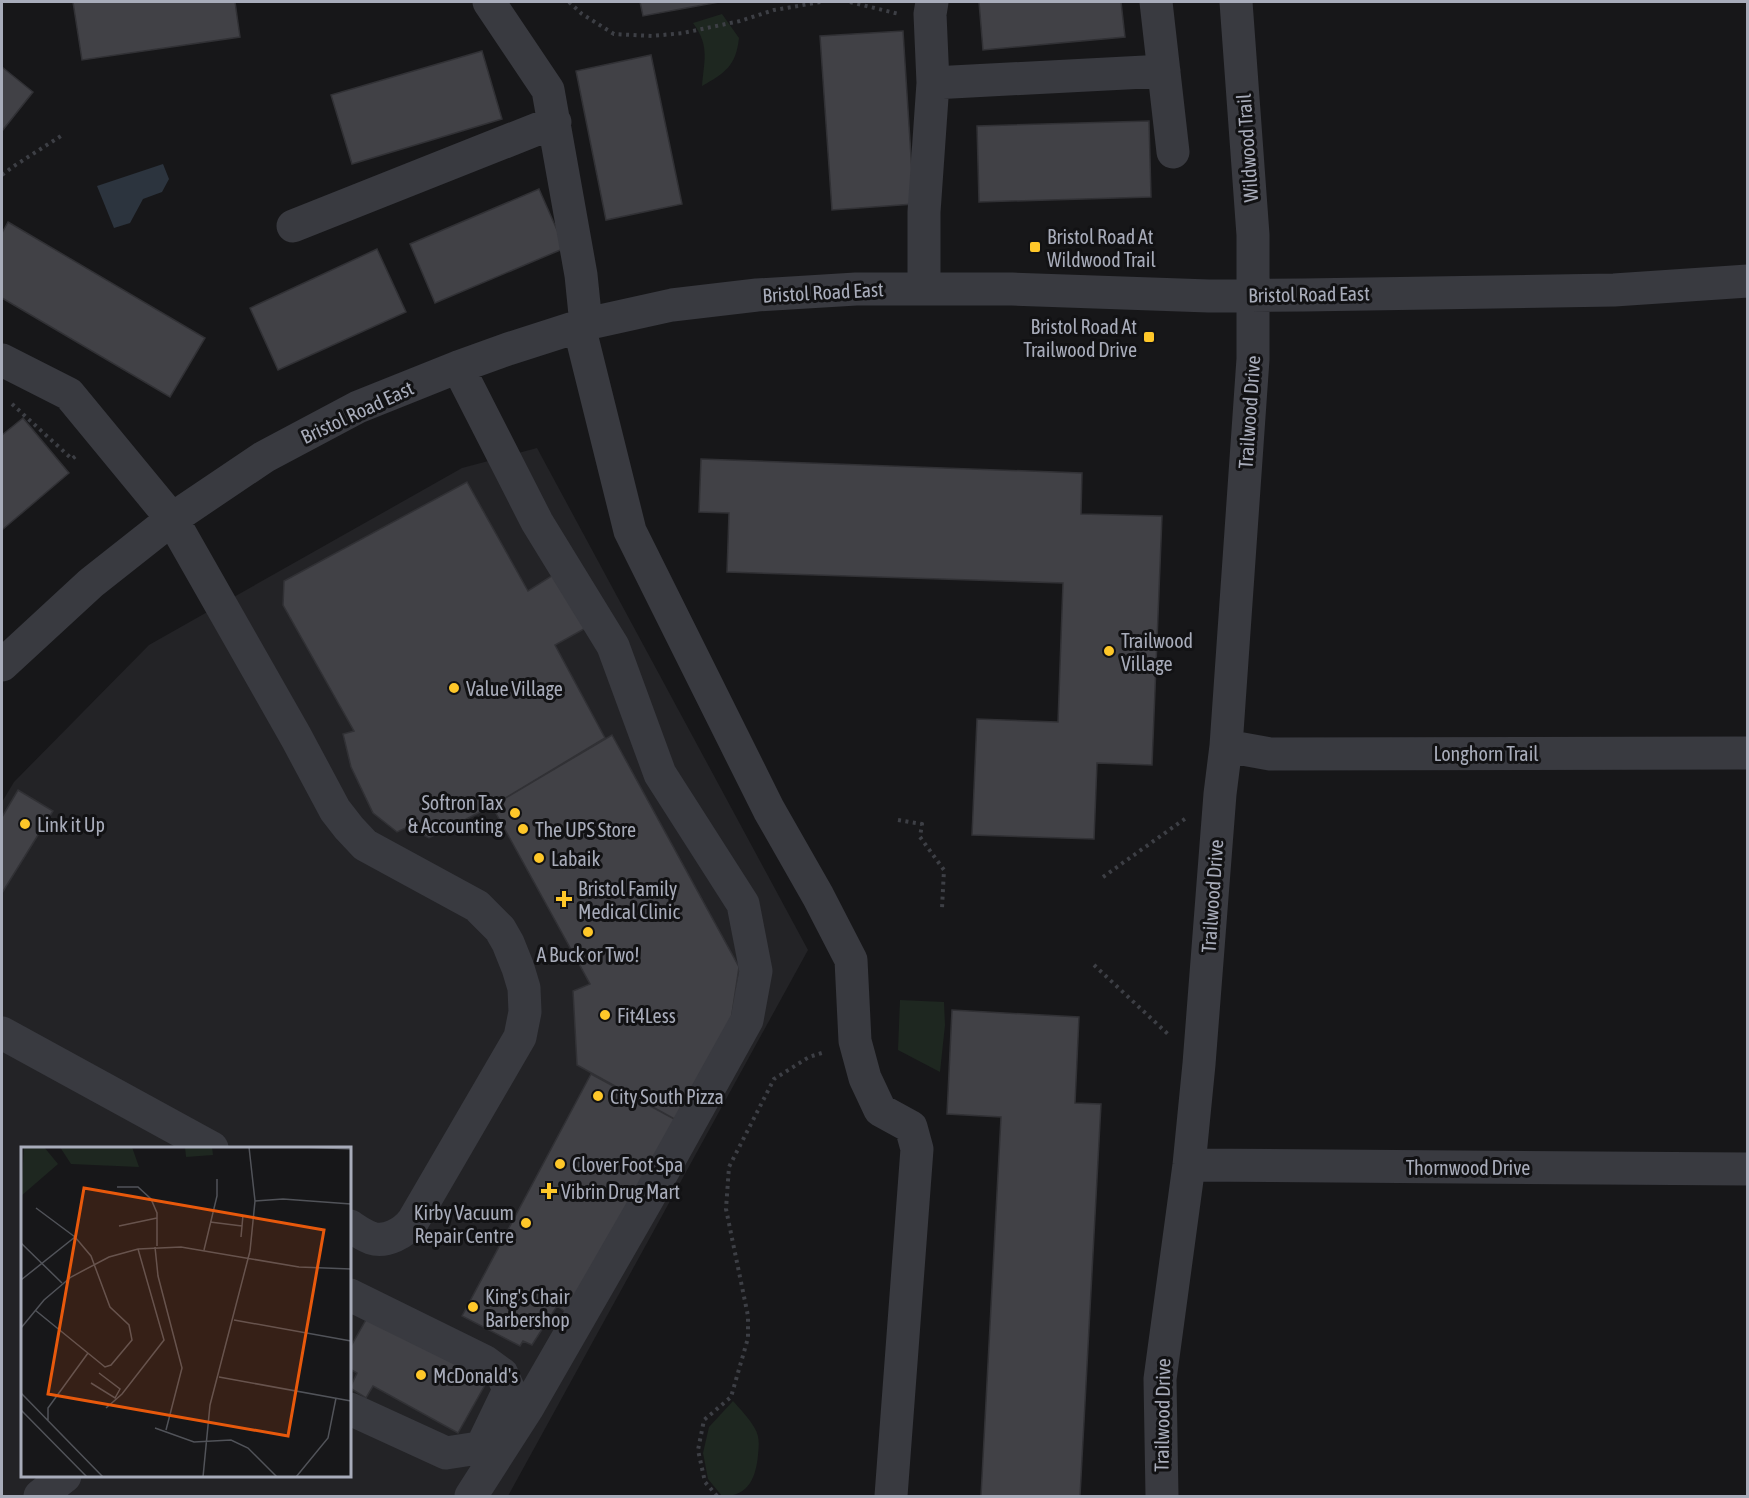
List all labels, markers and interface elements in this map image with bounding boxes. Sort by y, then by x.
street label: Wildwood Trail [1232,92,1262,203]
place label: Bristol Road At Wildwood Trail [1047,225,1156,271]
marker: Bristol Road At Wildwood Trail [1028,240,1042,254]
street label: Bristol Road East [762,277,885,307]
street label: Bristol Road East [1248,281,1370,307]
place label: Bristol Road At Trailwood Drive [1023,315,1137,361]
marker: Bristol Road At Trailwood Drive [1142,330,1156,344]
street label: Trailwood Drive [1234,355,1264,469]
street label: Bristol Road East [297,376,417,448]
place label: Trailwood Village [1121,629,1193,675]
marker: Trailwood Village [1102,644,1116,658]
place label: Value Village [466,677,563,700]
marker: Value Village [447,681,461,695]
street label: Longhorn Trail [1433,742,1539,765]
place label: Softron Tax & Accounting [408,791,503,837]
marker: Softron Tax & Accounting [508,806,522,820]
place label: Link it Up [37,813,105,836]
marker: Link it Up [18,817,32,831]
place label: The UPS Store [535,818,636,841]
marker: The UPS Store [516,822,530,836]
street label: Trailwood Drive [1197,839,1227,953]
place label: Labaik [551,847,600,870]
marker: Labaik [532,851,546,865]
place label: Bristol Family Medical Clinic [578,877,680,923]
marker: Bristol Family Medical Clinic [555,890,573,908]
marker: A Buck or Two! [581,925,595,939]
place label: A Buck or Two! [537,943,639,966]
place label: Fit4Less [617,1004,676,1027]
marker: Fit4Less [598,1008,612,1022]
place label: City South Pizza [610,1085,724,1108]
marker: City South Pizza [591,1089,605,1103]
inset map [21,1147,351,1477]
place label: Clover Foot Spa [572,1153,683,1176]
street label: Thornwood Drive [1406,1156,1530,1179]
marker: Clover Foot Spa [553,1157,567,1171]
place label: Vibrin Drug Mart [561,1180,680,1203]
marker: Vibrin Drug Mart [542,1184,556,1198]
place label: Kirby Vacuum Repair Centre [414,1201,514,1247]
marker: Kirby Vacuum Repair Centre [519,1216,533,1230]
place label: King's Chair Barbershop [485,1285,570,1331]
marker: King's Chair Barbershop [466,1300,480,1314]
street label: Trailwood Drive [1150,1358,1174,1472]
place label: McDonald's [433,1364,518,1387]
marker: McDonald's [414,1368,428,1382]

